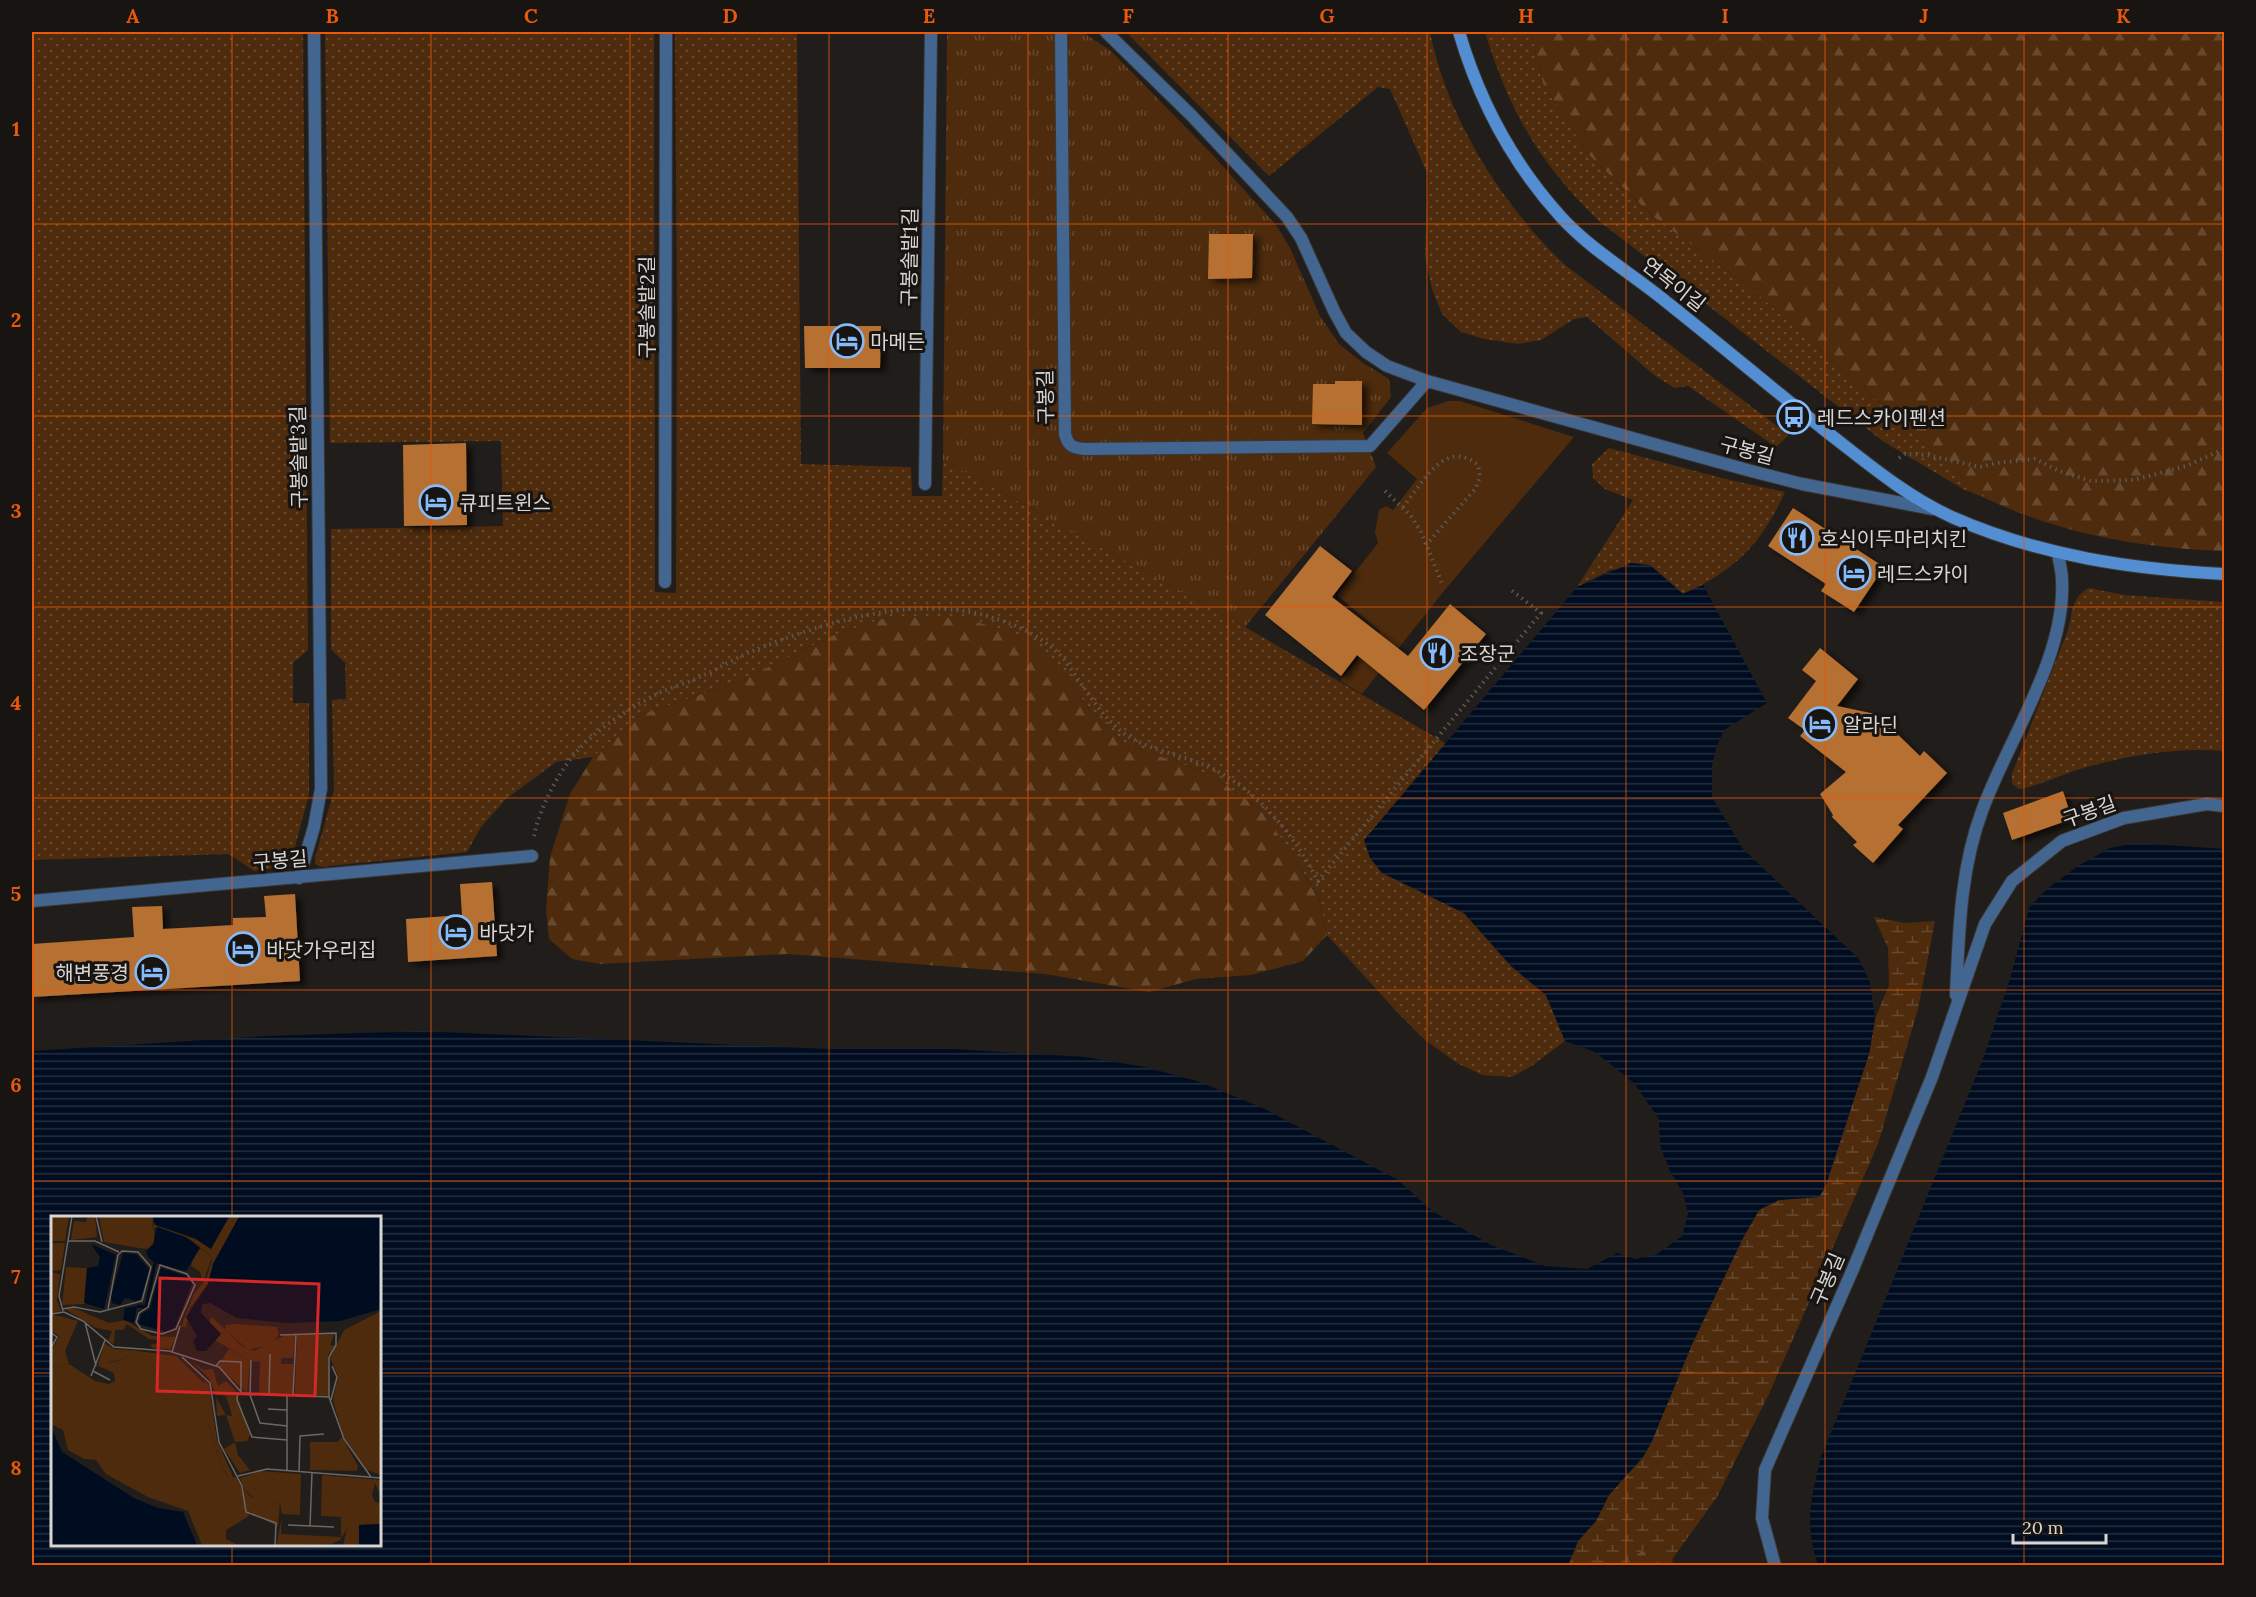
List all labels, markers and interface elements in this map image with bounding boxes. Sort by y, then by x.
text: A [126,3,140,28]
text: B [325,3,339,28]
text: C [524,3,538,28]
text: D [722,3,738,28]
text: E [923,3,935,28]
text: F [1122,3,1134,28]
text: G [1319,3,1335,28]
text: H [1518,3,1534,28]
text: I [1721,3,1729,28]
text: J [1919,3,1929,28]
text: K [2116,3,2131,28]
text: 1 [12,116,20,141]
street label: 구봉솔밭1길 [896,207,922,307]
street label: 연목이길 [1637,251,1711,317]
street label: 구봉솔밭2길 [634,256,659,358]
text: 2 [11,307,21,332]
hotel icon: 마메든 [829,323,865,359]
place label: 마메든 [870,329,925,354]
street label: 구봉길 [1032,369,1058,425]
bus stop icon: 레드스카이펜션 [1776,399,1812,435]
street label: 구봉솔밭3길 [285,405,311,509]
place label: 레드스카이펜션 [1817,405,1946,430]
street label: 구봉길 [1717,431,1777,469]
hotel icon: 큐피트윈스 [418,484,454,520]
place label: 큐피트윈스 [459,490,551,515]
text: 3 [10,498,22,523]
restaurant icon: 호식이두마리치킨 [1779,520,1815,556]
place label: 호식이두마리치킨 [1820,526,1967,551]
hotel icon: 레드스카이 [1836,555,1872,591]
place label: 레드스카이 [1877,561,1969,586]
restaurant icon: 조장군 [1419,635,1455,671]
place label: 조장군 [1460,641,1515,666]
text: 4 [11,690,22,715]
hotel icon: 알라딘 [1802,706,1838,742]
place label: 알라딘 [1843,712,1898,737]
street label: 구봉길 [2059,790,2119,832]
street label: 구봉길 [251,845,309,875]
text: 5 [11,881,22,906]
hotel icon: 바닷가 [438,914,474,950]
place label: 바닷가 [479,920,534,945]
hotel icon: 바닷가우리집 [225,931,261,967]
place label: 바닷가우리집 [266,937,376,962]
hotel icon: 해변풍경 [134,954,170,990]
place label: 해변풍경 [55,960,129,985]
text: 6 [10,1072,22,1097]
inset map [51,1216,381,1546]
street label: 구봉길 [1805,1249,1849,1309]
text: 7 [11,1264,21,1289]
text: 8 [10,1455,22,1480]
scale bar [2013,1507,2106,1545]
text: 20 m [2022,1516,2064,1539]

